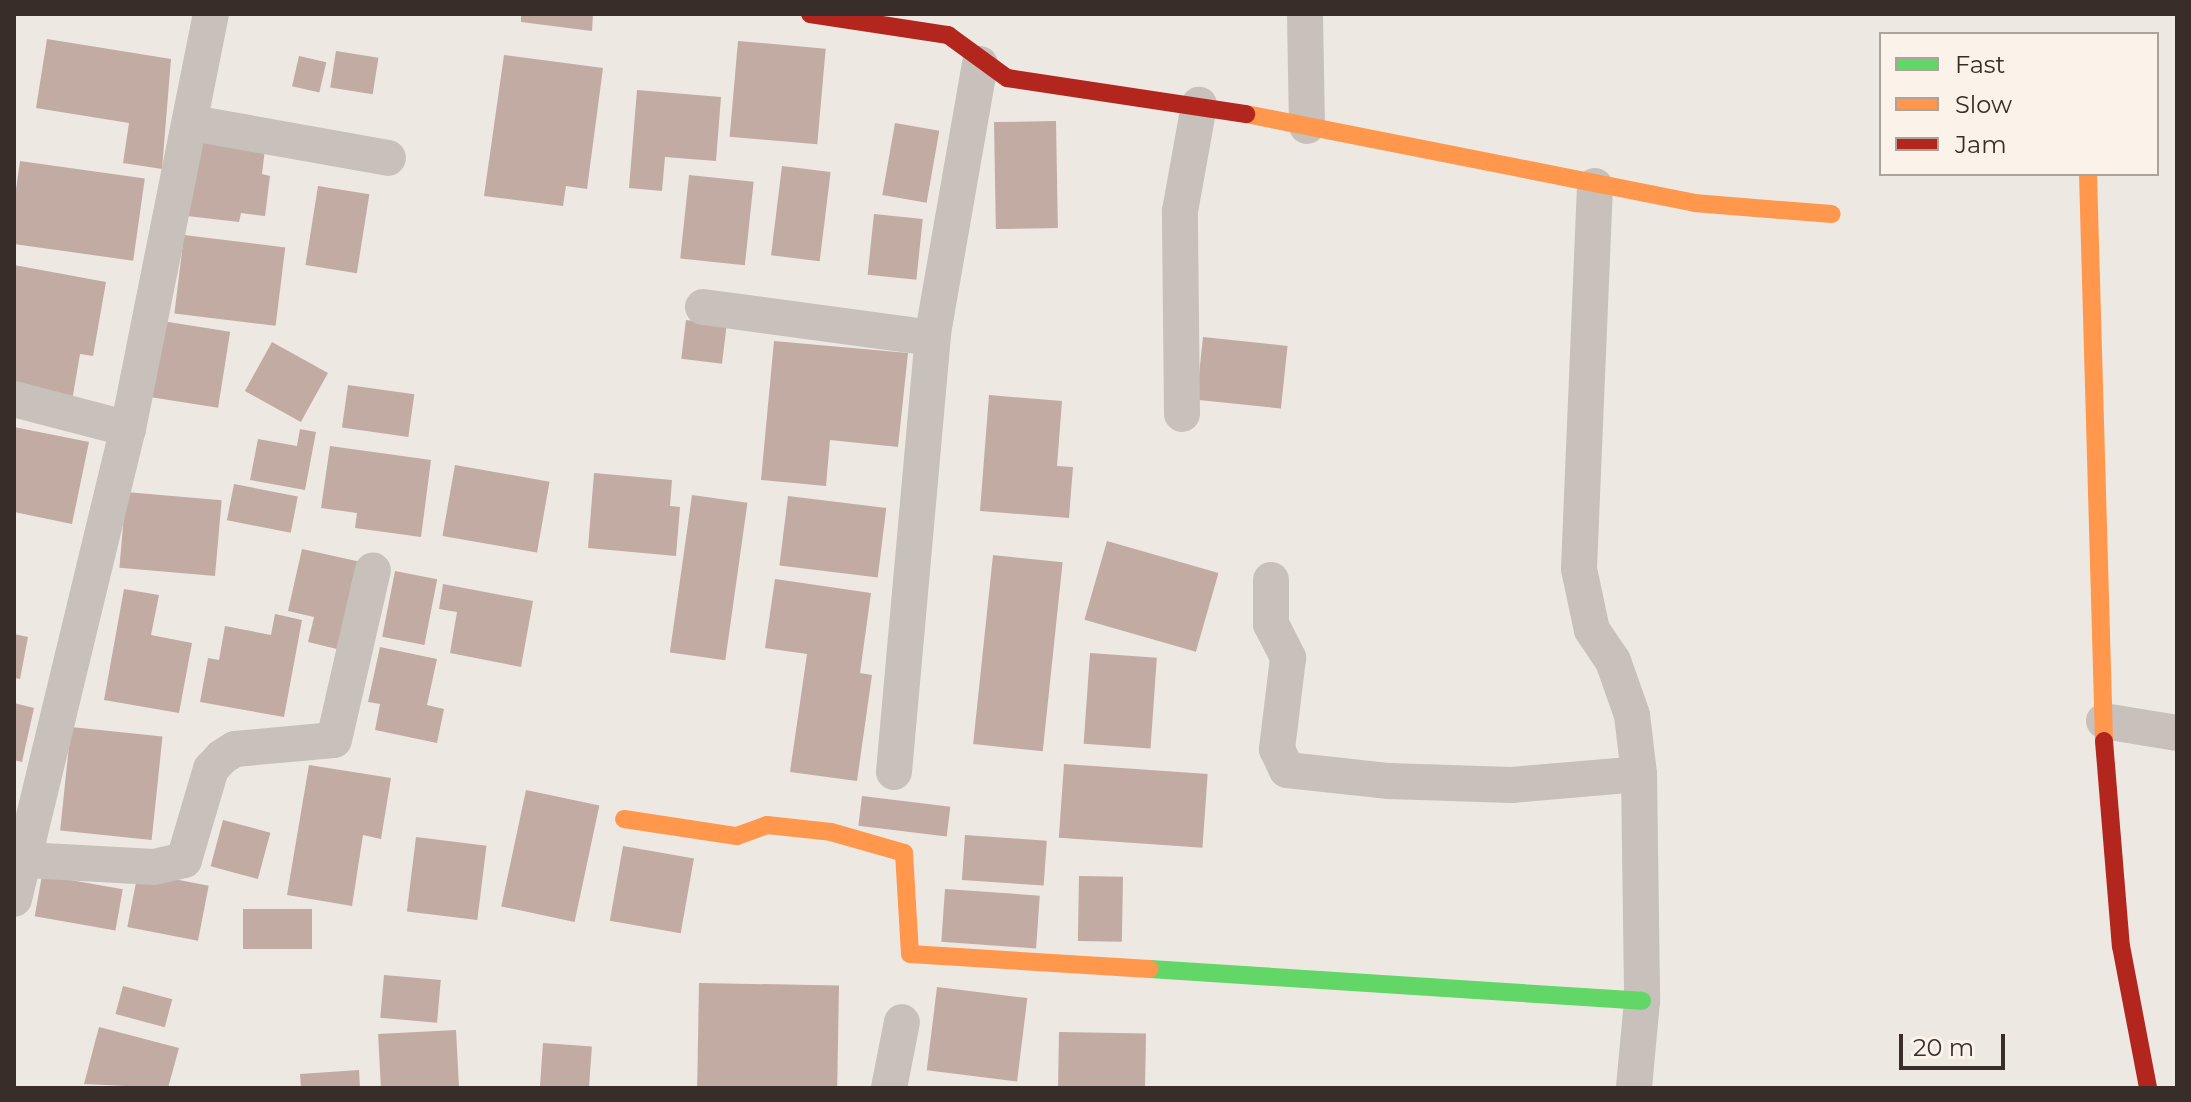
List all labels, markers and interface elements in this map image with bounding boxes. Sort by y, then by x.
legend [1879,32,2159,176]
text: Fast [1955,50,2005,79]
text: Slow [1955,90,2012,119]
text: Jam [1955,130,2007,159]
scale bar [1903,1018,2009,1068]
text: 20 m [1913,1033,1974,1062]

